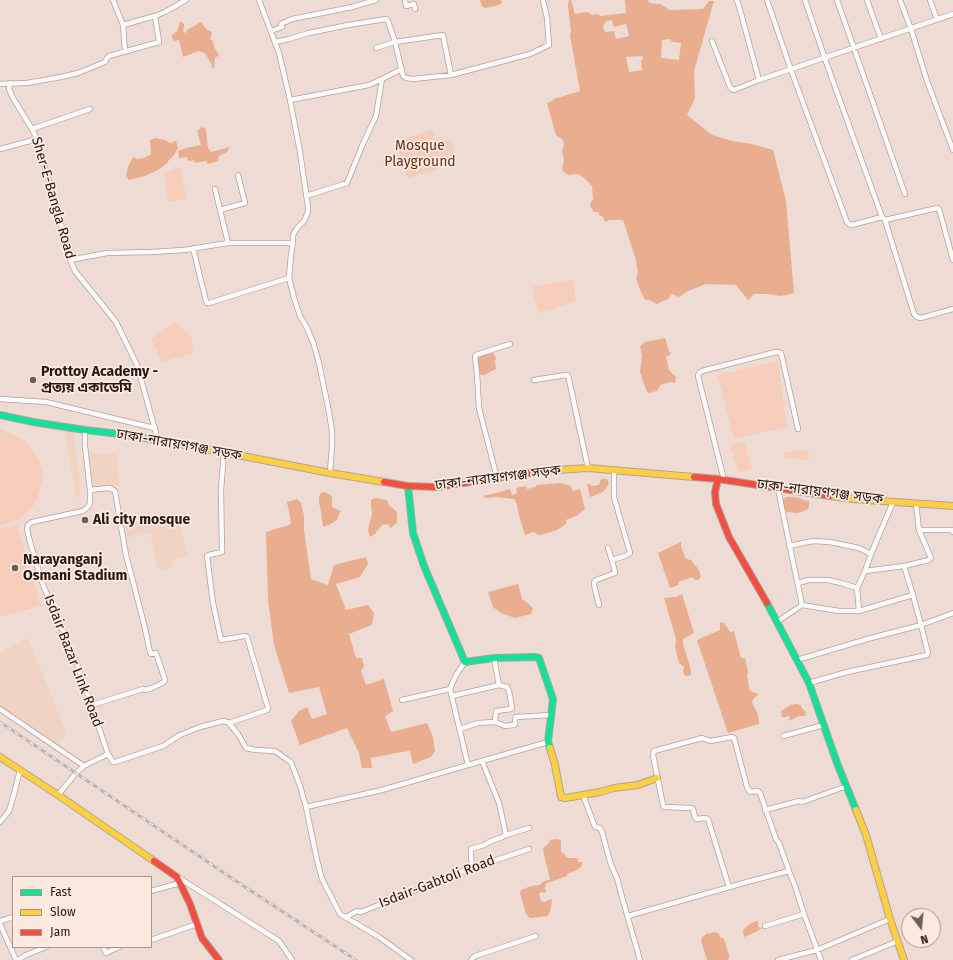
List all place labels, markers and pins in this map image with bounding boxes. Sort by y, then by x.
place label: Prottoy Academy - প্রত্যয় একাডেমি [41,364,158,396]
marker: Prottoy Academy - প্রত্যয় একাডেমি [28,375,38,385]
place label: Ali city mosque [93,512,190,528]
marker: Ali city mosque [80,515,90,525]
place label: Narayanganj Osmani Stadium [23,552,127,584]
marker: Narayanganj Osmani Stadium [10,563,20,573]

